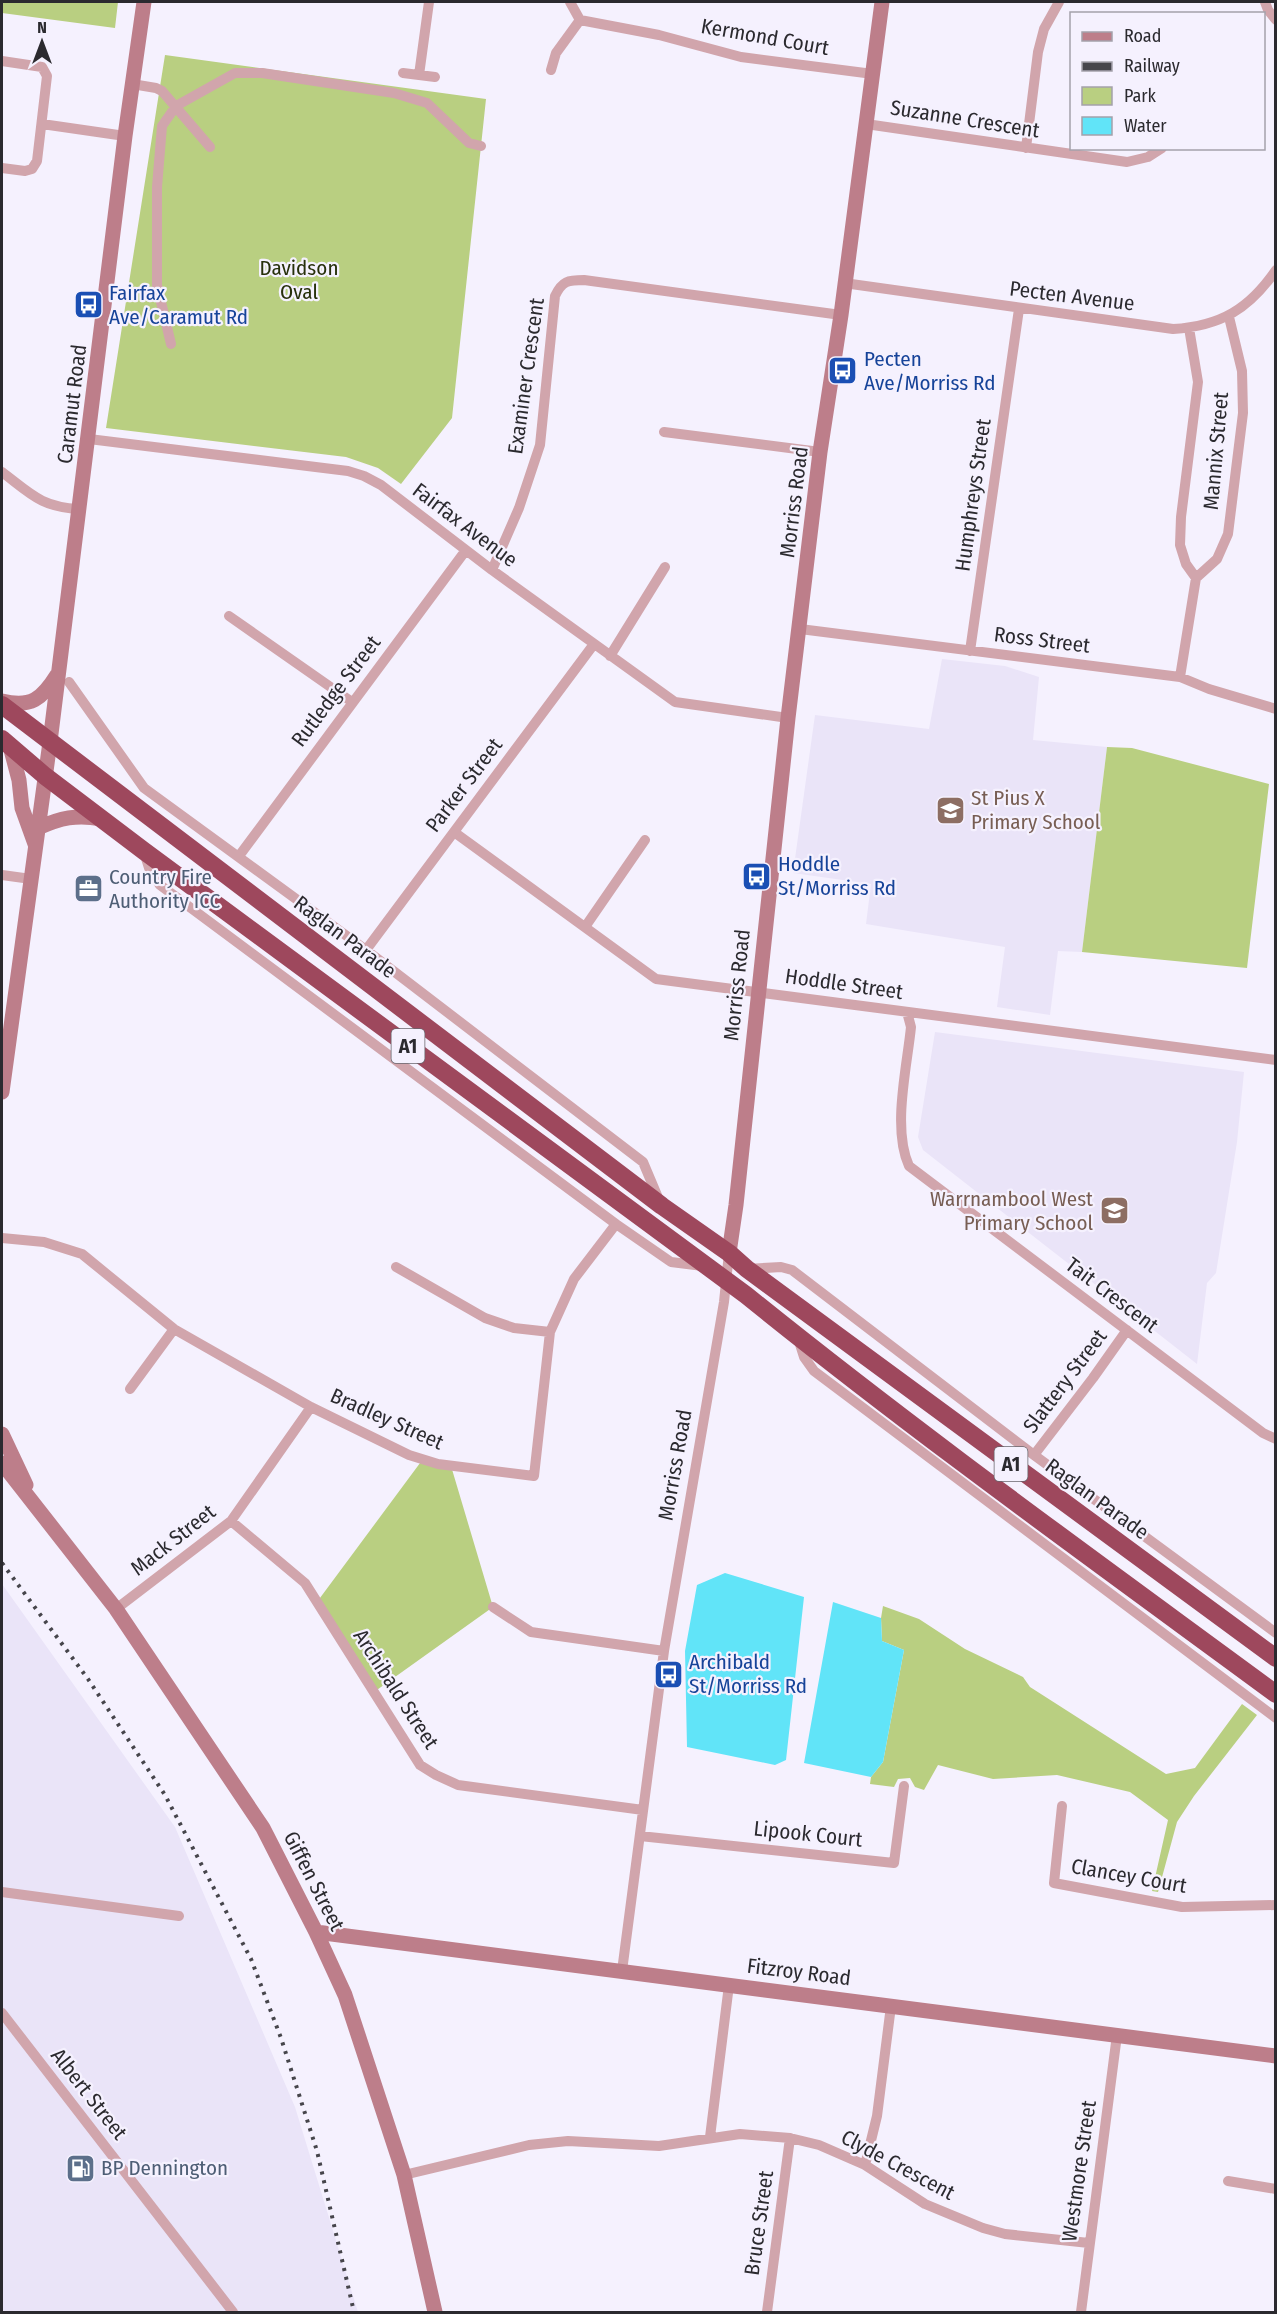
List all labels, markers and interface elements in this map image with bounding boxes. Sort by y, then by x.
north arrow [12,12,72,72]
legend [1070,12,1265,150]
street label: Kermond Court [699,13,831,61]
text: N [37,18,47,37]
text: Road [1124,25,1161,47]
text: Railway [1124,55,1180,77]
text: Park [1124,85,1157,107]
street label: Suzanne Crescent [889,94,1041,144]
text: Water [1124,115,1167,137]
park label: Davidson Oval [260,255,338,305]
street label: Pecten Avenue [1008,275,1136,317]
place label: Fairfax Ave/Caramut Rd [109,280,248,330]
bus stop icon: Fairfax Ave/Caramut Rd [72,289,104,321]
street label: Examiner Crescent [502,296,550,456]
street label: Caramut Road [52,343,92,465]
place label: Pecten Ave/Morriss Rd [864,346,995,396]
bus stop icon: Pecten Ave/Morriss Rd [827,355,859,387]
street label: Mannix Street [1198,391,1234,511]
street label: Humphreys Street [949,417,997,573]
street label: Morriss Road [774,445,814,559]
street label: Fairfax Avenue [408,477,522,573]
street label: Ross Street [993,621,1092,659]
street label: Rutledge Street [286,630,386,752]
street label: Parker Street [420,733,508,837]
place label: St Pius X Primary School [971,785,1101,835]
school or university icon: St Pius X Primary School [934,794,966,826]
place label: Hoddle St/Morriss Rd [778,851,896,901]
bus stop icon: Hoddle St/Morriss Rd [741,860,773,892]
place label: Country Fire Authority ICC [109,864,220,914]
office icon: Country Fire Authority ICC [72,873,104,905]
street label: Raglan Parade [289,890,401,984]
street label: Morriss Road [718,928,756,1042]
street label: Hoddle Street [783,963,905,1005]
road number: A1 [392,1029,424,1063]
place label: Warrnambool West Primary School [930,1186,1093,1236]
school or university icon: Warrnambool West Primary School [1098,1195,1130,1227]
street label: Tait Crescent [1060,1252,1164,1338]
street label: Slattery Street [1018,1324,1113,1438]
street label: Bradley Street [326,1382,448,1456]
street label: Morriss Road [652,1408,698,1522]
road number: A1 [994,1447,1028,1481]
street label: Raglan Parade [1040,1453,1154,1545]
street label: Mack Street [125,1499,221,1581]
street label: Archibald Street [348,1624,444,1754]
place label: Archibald St/Morriss Rd [689,1649,807,1699]
bus stop icon: Archibald St/Morriss Rd [652,1658,684,1690]
street label: Lipook Court [752,1815,864,1853]
street label: Giffen Street [278,1827,350,1935]
street label: Clancey Court [1069,1853,1189,1899]
street label: Fitzroy Road [746,1953,852,1991]
street label: Albert Street [45,2043,133,2145]
street label: Westmore Street [1056,2098,1102,2243]
street label: Clyde Crescent [837,2124,959,2206]
fuel station icon: BP Dennington [64,2152,96,2184]
place label: BP Dennington [101,2155,228,2181]
street label: Bruce Street [739,2169,779,2277]

